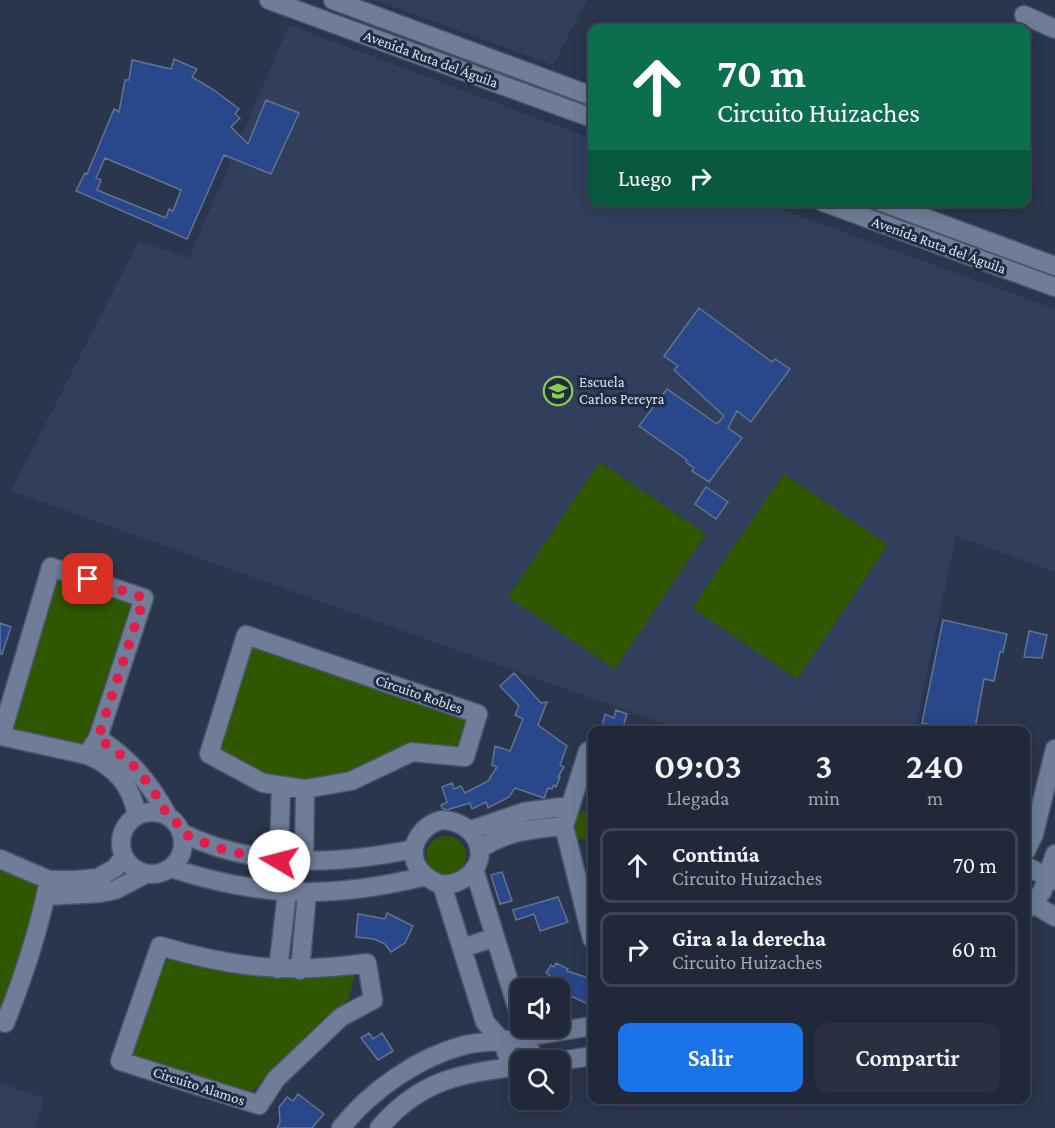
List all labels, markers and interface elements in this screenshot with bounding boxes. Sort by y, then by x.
street label: Avenida Ruta del Águila [361,27,500,92]
icon: ahead [618,48,696,126]
text: 70 m [717,49,806,96]
text: Circuito Huizaches [717,98,920,128]
icon: right [684,162,717,195]
text: Luego [618,166,672,191]
street label: Avenida Ruta del Águila [869,213,1008,278]
place label: Escuela Carlos Pereyra [579,374,664,408]
school or university icon: Escuela Carlos Pereyra [542,375,574,407]
pin [62,553,113,604]
icon: arrive [71,562,104,595]
street label: Circuito Robles [374,672,465,716]
text: 09:03 [654,746,742,786]
text: 3 [815,746,833,786]
text: 240 [906,746,964,786]
text: Llegada [667,787,729,809]
text: min [808,787,840,809]
text: m [927,787,943,809]
position arrow [247,829,311,893]
text: Continúa [672,842,759,867]
icon: ahead [621,849,654,882]
text: 70 m [953,853,997,878]
text: Circuito Huizaches [672,867,822,889]
text: Gira a la derecha [672,926,826,951]
icon: right [621,933,654,966]
text: 60 m [952,937,997,962]
text: Circuito Huizaches [672,951,822,973]
map controls [510,978,570,1110]
button: sound [510,978,570,1038]
button: Salir [618,1023,803,1092]
button: Compartir [815,1023,1000,1092]
button: search [510,1050,570,1110]
street label: Circuito Alamos [151,1064,247,1108]

